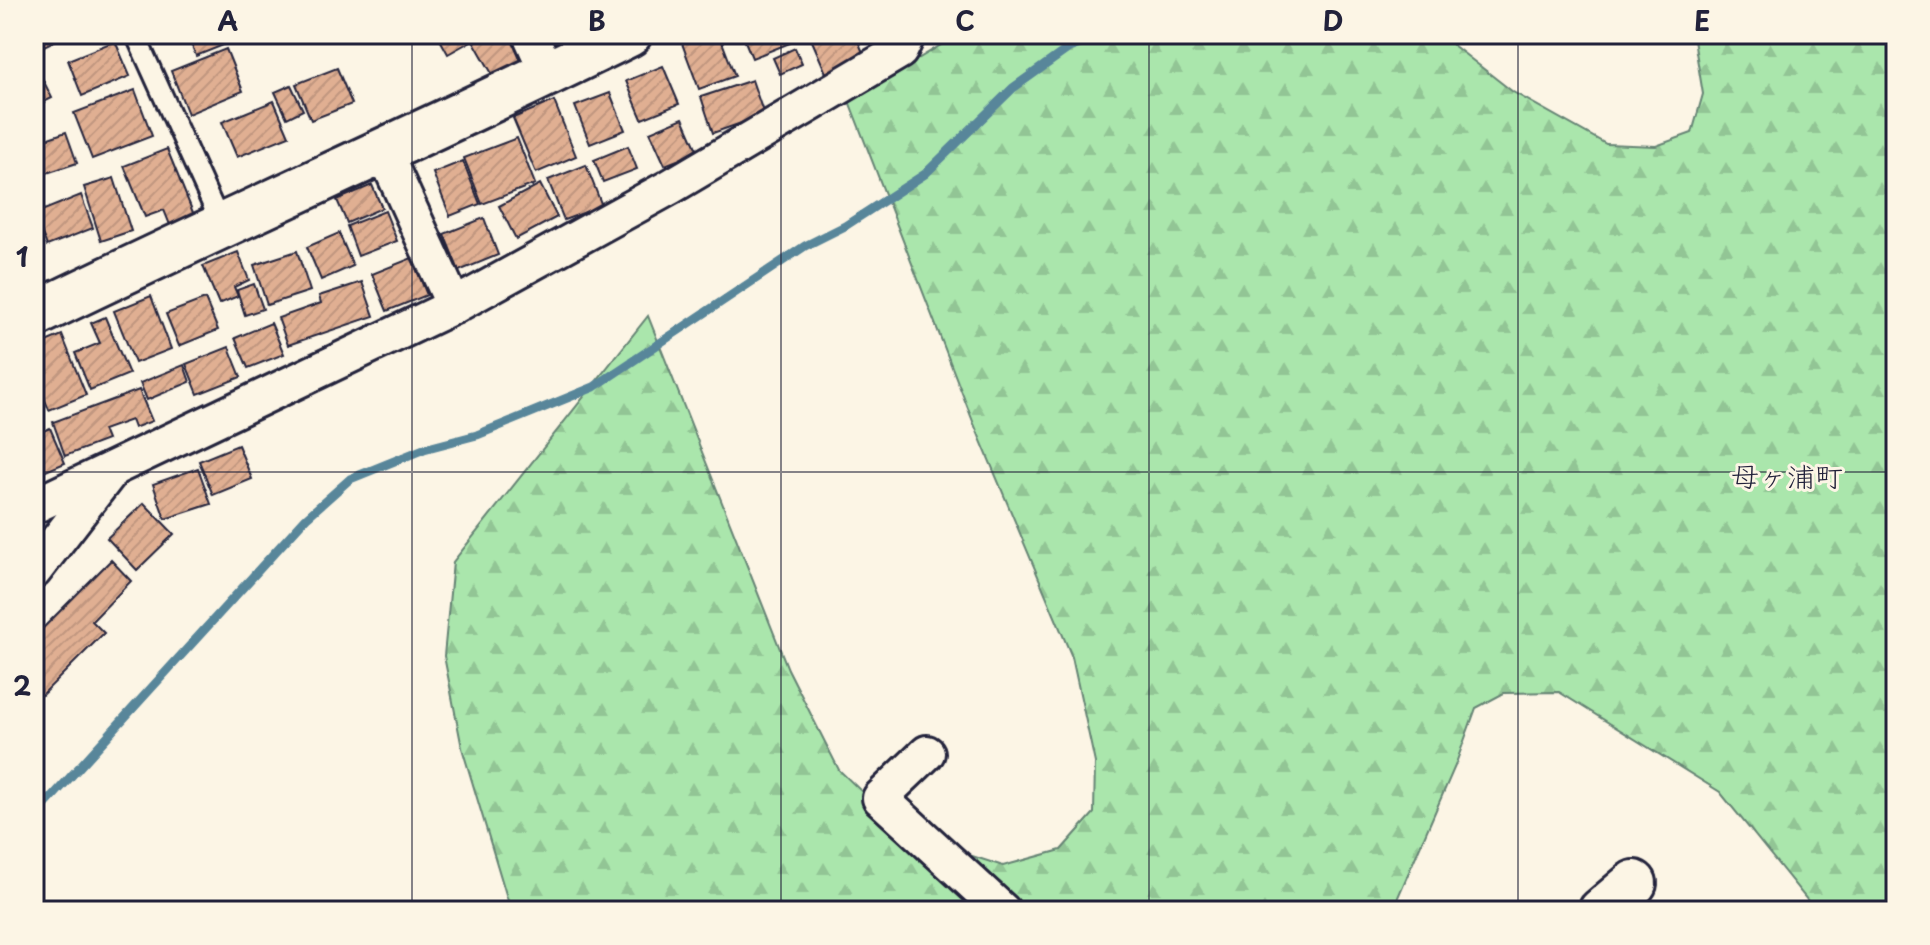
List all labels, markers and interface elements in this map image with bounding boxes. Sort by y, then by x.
text: A [218,1,238,40]
text: B [588,1,606,40]
text: C [955,1,975,40]
text: D [1323,1,1343,40]
text: E [1694,1,1710,40]
text: 1 [16,237,28,276]
district label: 母ヶ浦町 [1731,454,1843,497]
text: 2 [13,666,31,705]

